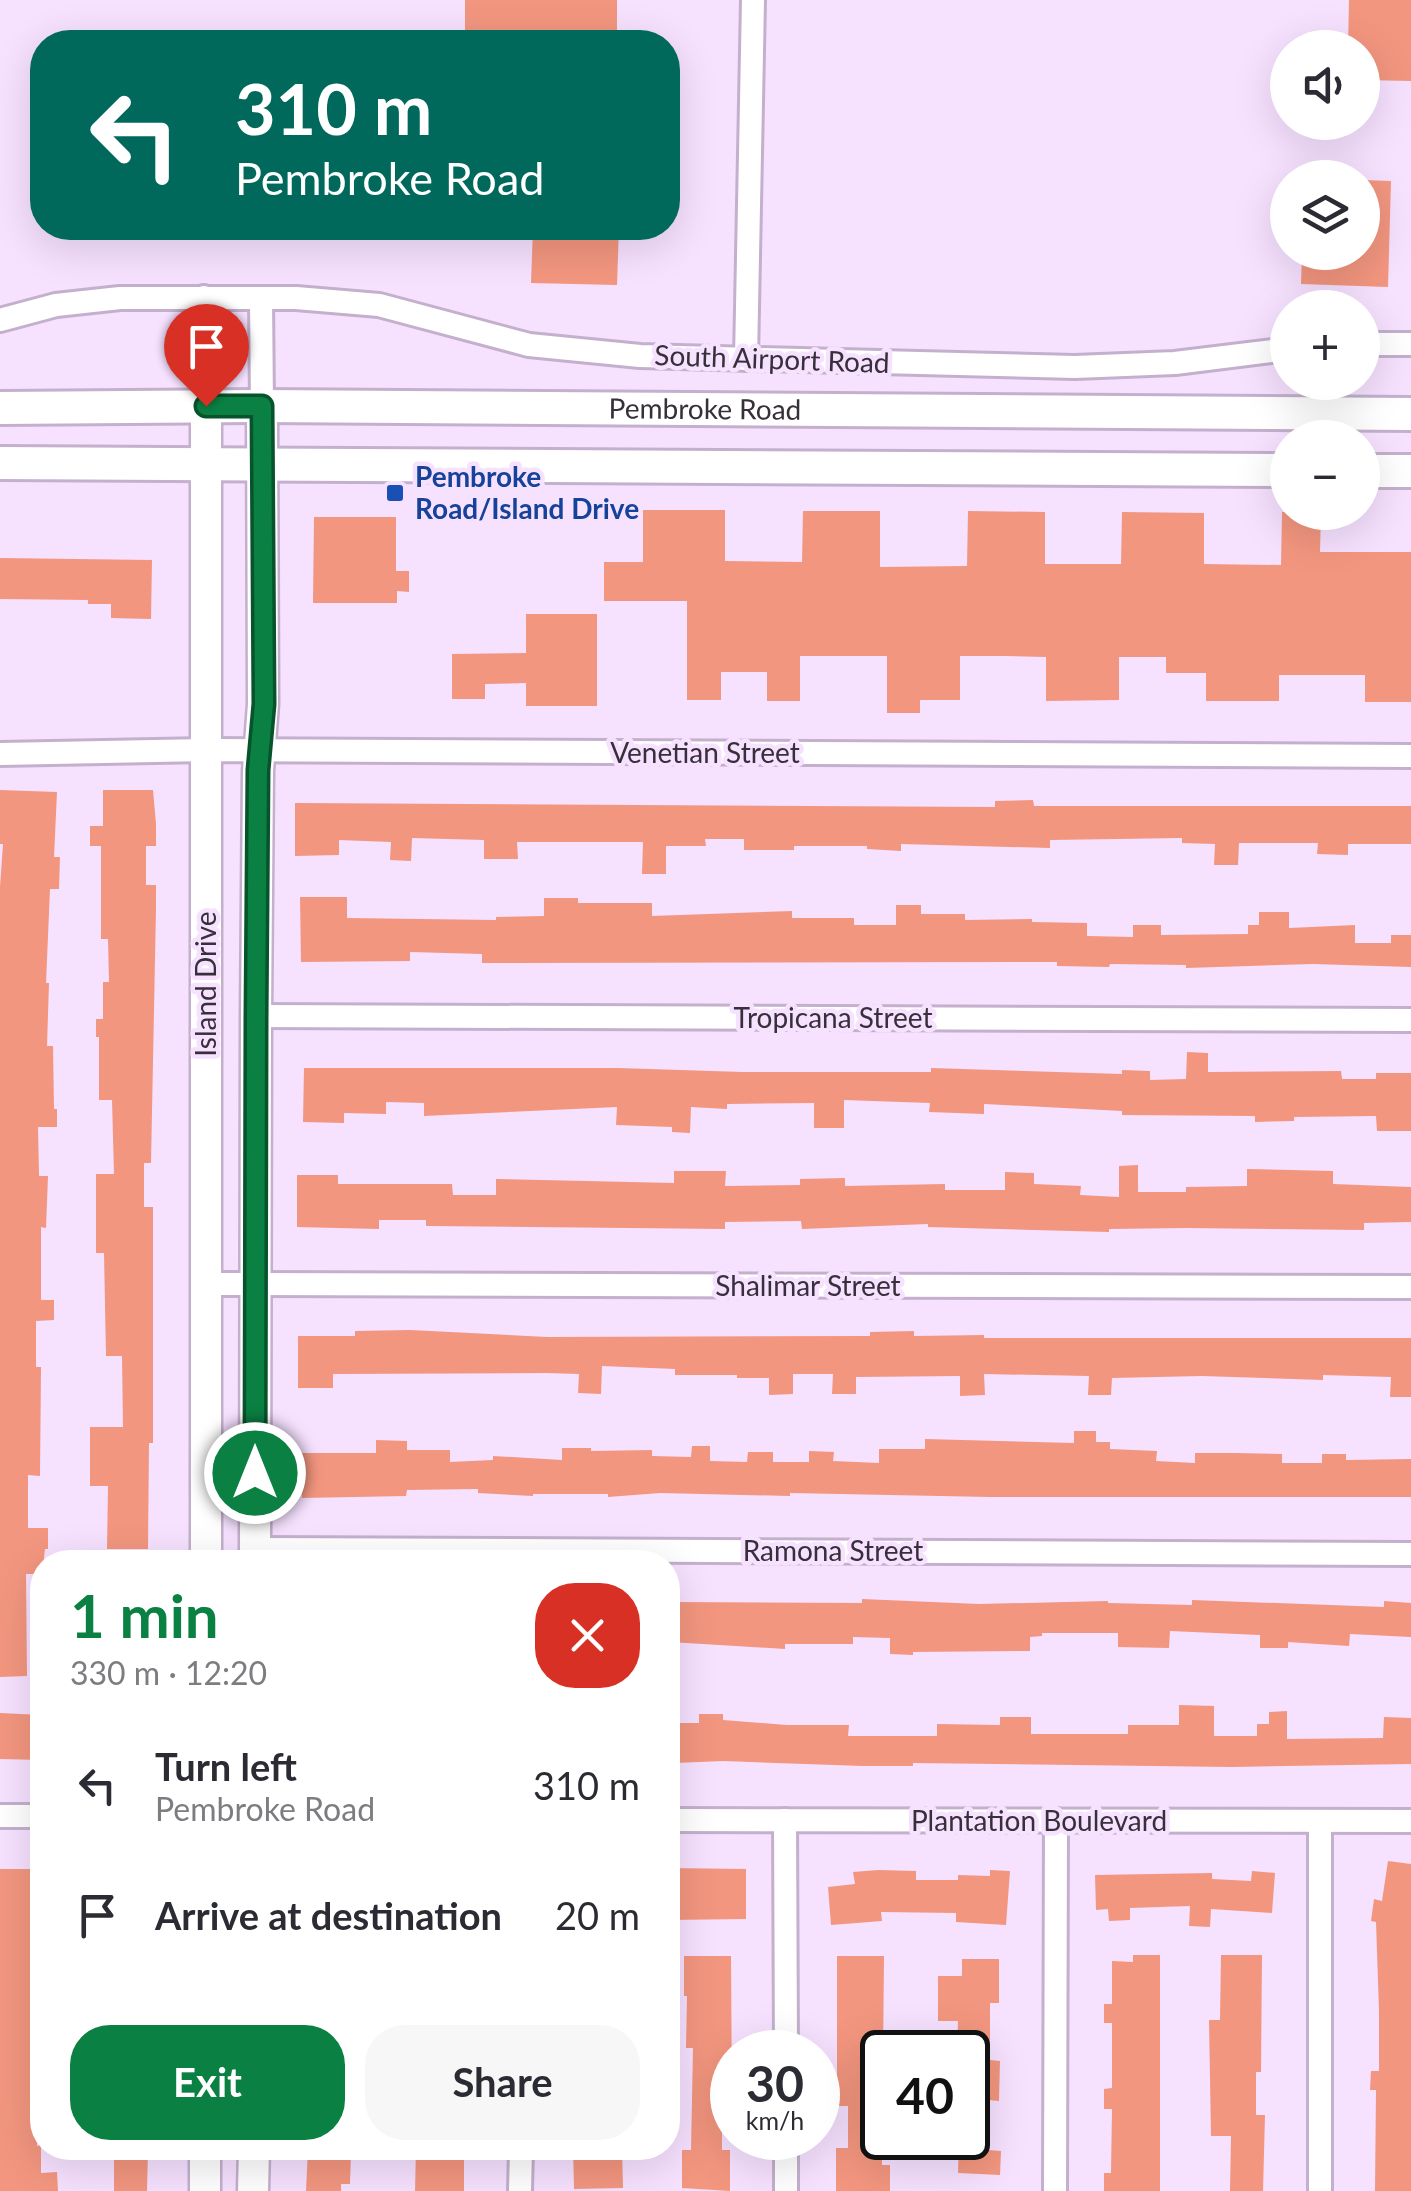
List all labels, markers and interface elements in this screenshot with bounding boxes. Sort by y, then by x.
map controls [1270,30,1380,530]
button: sound [1270,30,1380,140]
text: 310 m [235,66,432,150]
icon: left [70,70,200,200]
text: Pembroke Road [235,151,544,205]
button: layers [1270,160,1380,270]
button: + [1270,290,1380,400]
pin [164,304,249,407]
icon: arrive [179,319,234,374]
street label: South Airport Road [654,337,890,379]
street label: Pembroke Road [609,390,801,426]
button: − [1270,420,1380,530]
place label: Pembroke Road/Island Drive [415,459,639,525]
marker: Pembroke Road/Island Drive [384,482,406,504]
street label: Venetian Street [610,735,800,769]
street label: Island Drive [188,911,222,1057]
street label: Tropicana Street [733,1000,933,1034]
street label: Shalimar Street [715,1268,901,1302]
position arrow [203,1421,307,1525]
street label: Ramona Street [743,1533,923,1567]
text: 1 min [70,1579,219,1651]
button: close [535,1583,640,1688]
text: 330 m · 12:20 [70,1653,267,1692]
text: Turn left [155,1743,297,1789]
icon: left [70,1758,125,1813]
text: 310 m [533,1762,640,1808]
text: Pembroke Road [155,1789,375,1828]
street label: Plantation Boulevard [911,1803,1167,1837]
icon: arrive [70,1888,125,1943]
text: Arrive at destination [155,1892,502,1938]
text: 20 m [555,1892,640,1938]
button: Exit [70,2025,345,2140]
button: Share [365,2025,640,2140]
speed limit sign: 40 [860,2030,990,2160]
text: 30 [746,2053,804,2113]
text: km/h [746,2105,804,2135]

